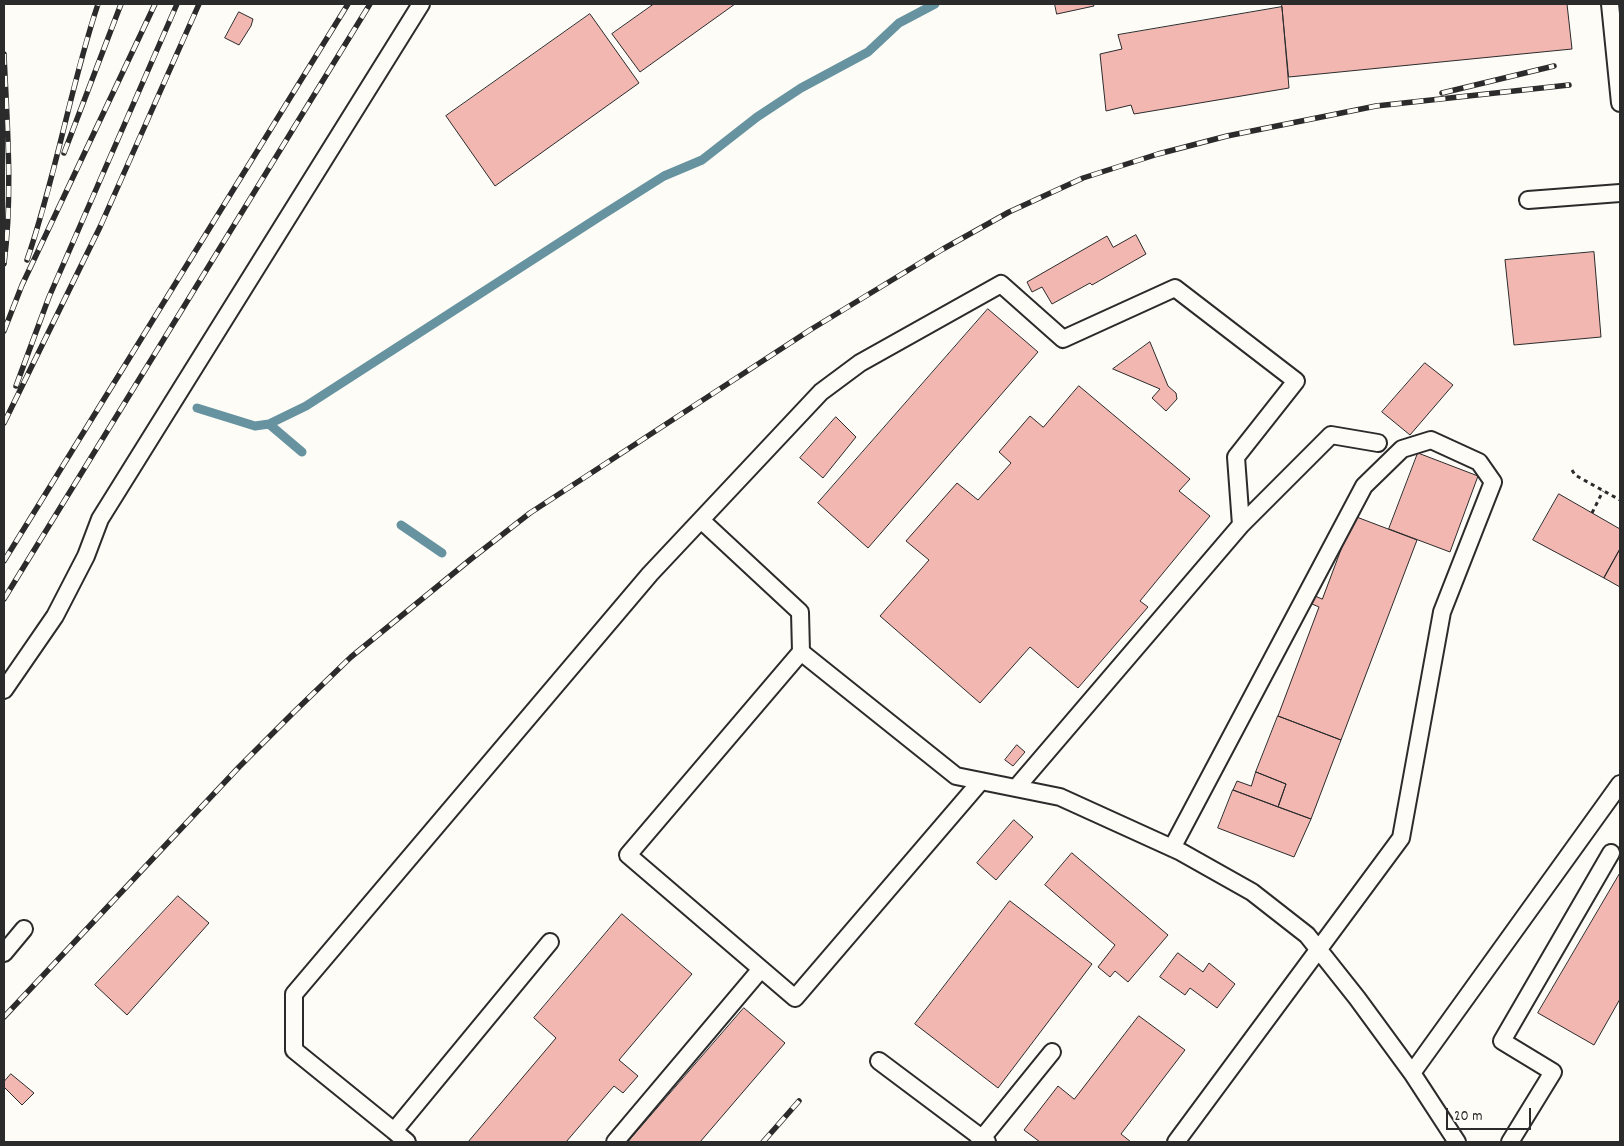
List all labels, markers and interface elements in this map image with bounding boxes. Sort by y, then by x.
scale bar [1449,1098,1534,1130]
text: 20 m [1454,1106,1482,1128]

